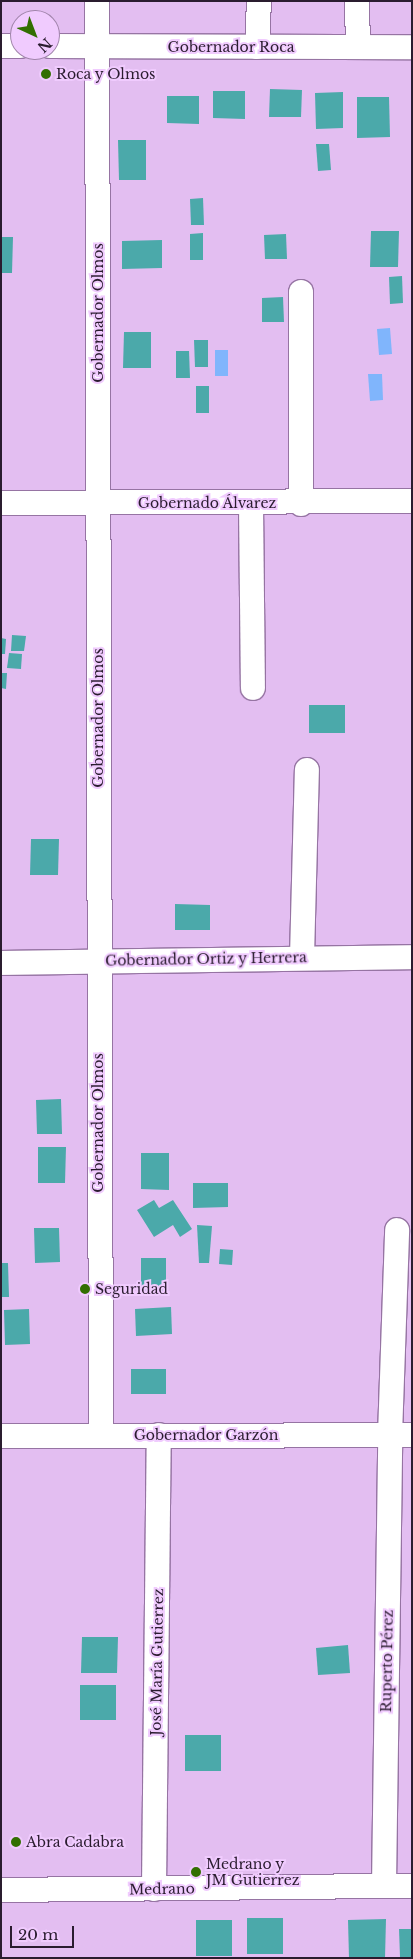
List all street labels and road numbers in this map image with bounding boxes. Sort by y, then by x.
street label: Gobernador Roca [167,39,295,55]
street label: Gobernador Olmos [90,243,106,383]
street label: Gobernado Álvarez [138,495,276,511]
street label: Gobernador Olmos [90,648,106,788]
street label: Gobernador Ortiz y Herrera [104,949,308,969]
street label: Gobernador Olmos [90,1053,106,1193]
street label: Gobernador Garzón [133,1427,279,1443]
street label: José María Gutierrez [147,1588,167,1736]
street label: Ruperto Pérez [378,1610,396,1712]
street label: Medrano [129,1880,195,1898]

